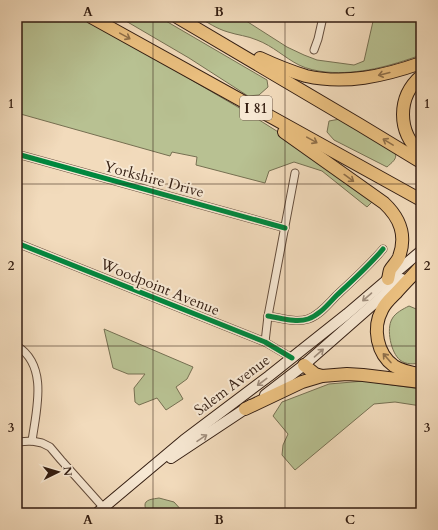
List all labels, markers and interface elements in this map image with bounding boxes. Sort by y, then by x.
text: A [83,3,93,21]
text: B [214,3,224,21]
text: C [345,3,355,21]
one-way arrow [119,33,131,40]
one-way arrow [378,71,391,79]
text: 1 [8,95,14,113]
text: 1 [424,95,430,113]
road number: I 81 [240,96,272,120]
one-way arrow [306,136,318,144]
one-way arrow [382,137,394,145]
street label: Yorkshire Drive [102,156,206,202]
one-way arrow [343,174,354,182]
street label: Woodpoint Avenue [96,254,223,320]
text: 2 [8,257,15,275]
text: 2 [424,257,431,275]
one-way arrow [362,292,373,301]
one-way arrow [313,348,324,357]
street label: Salem Avenue [190,350,274,420]
one-way arrow [382,352,391,363]
one-way arrow [256,378,267,386]
text: 3 [8,419,15,437]
text: 3 [424,419,431,437]
one-way arrow [197,433,208,442]
north arrow [38,452,78,492]
text: N [60,466,75,477]
text: A [83,511,93,529]
text: B [214,511,224,529]
text: C [345,511,355,529]

